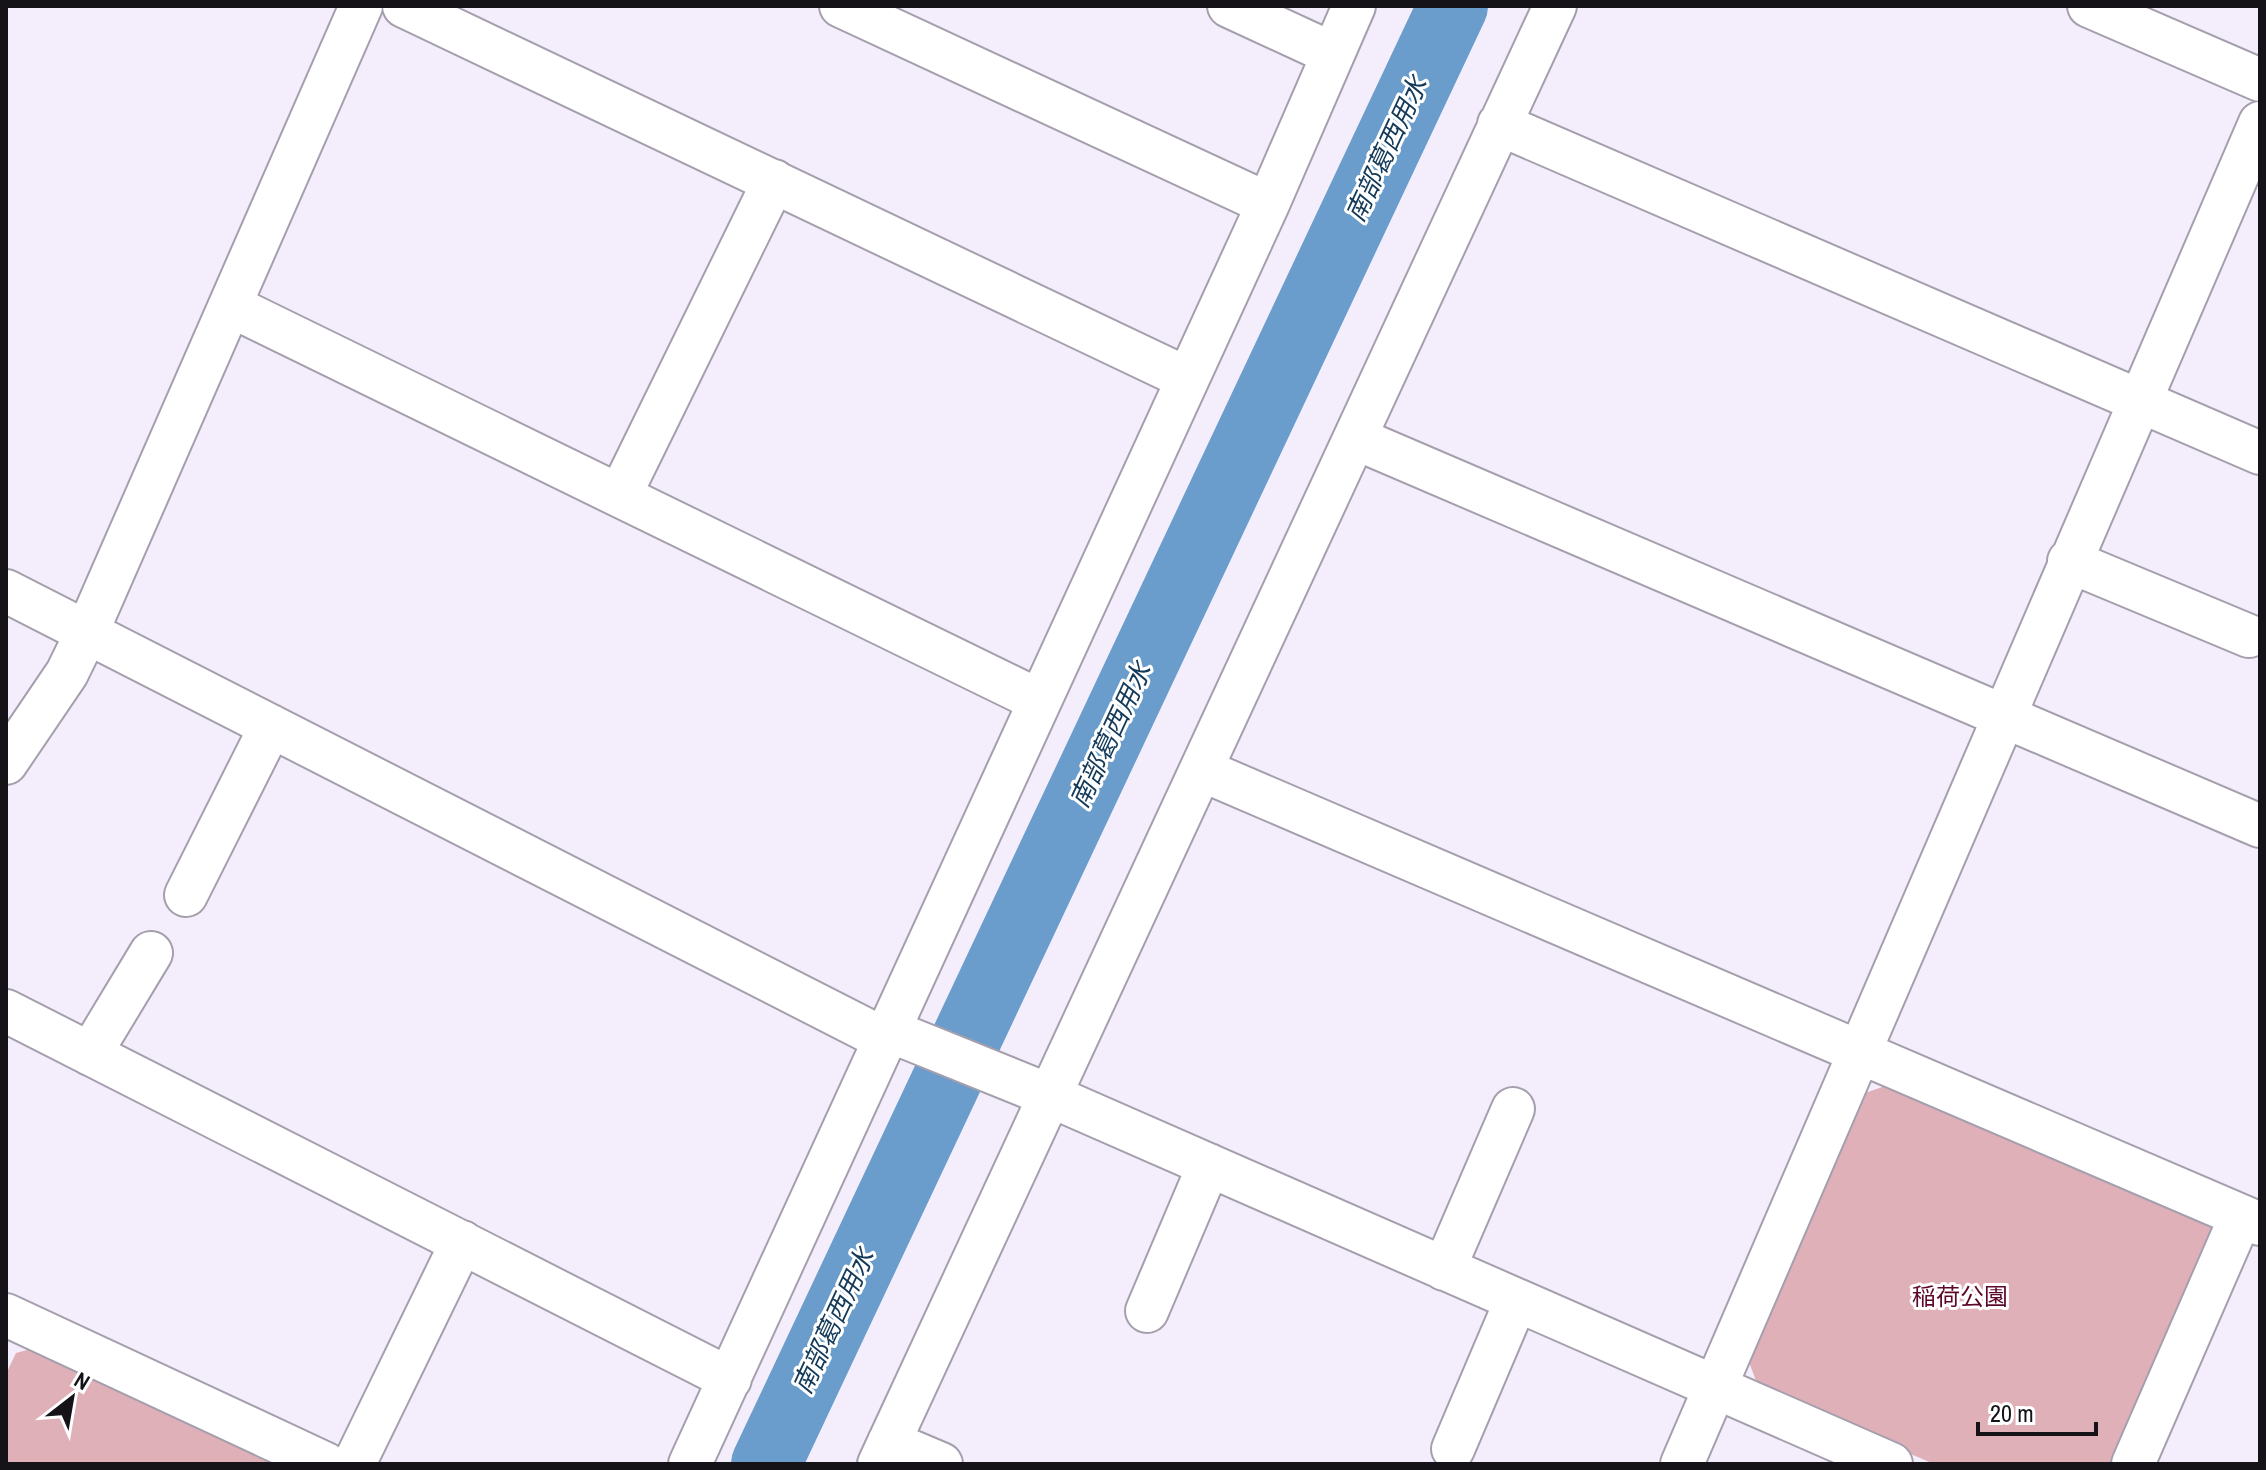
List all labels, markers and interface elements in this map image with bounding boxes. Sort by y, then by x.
water label: 南部葛西用水 [1337,68,1436,227]
water label: 南部葛西用水 [1061,654,1160,813]
water label: 南部葛西用水 [784,1240,883,1399]
park label: 稲荷公園 [1912,1280,2008,1312]
north arrow [32,1358,112,1438]
text: N [69,1365,96,1397]
scale bar [1978,1386,2096,1436]
text: 20 m [1990,1397,2034,1429]

